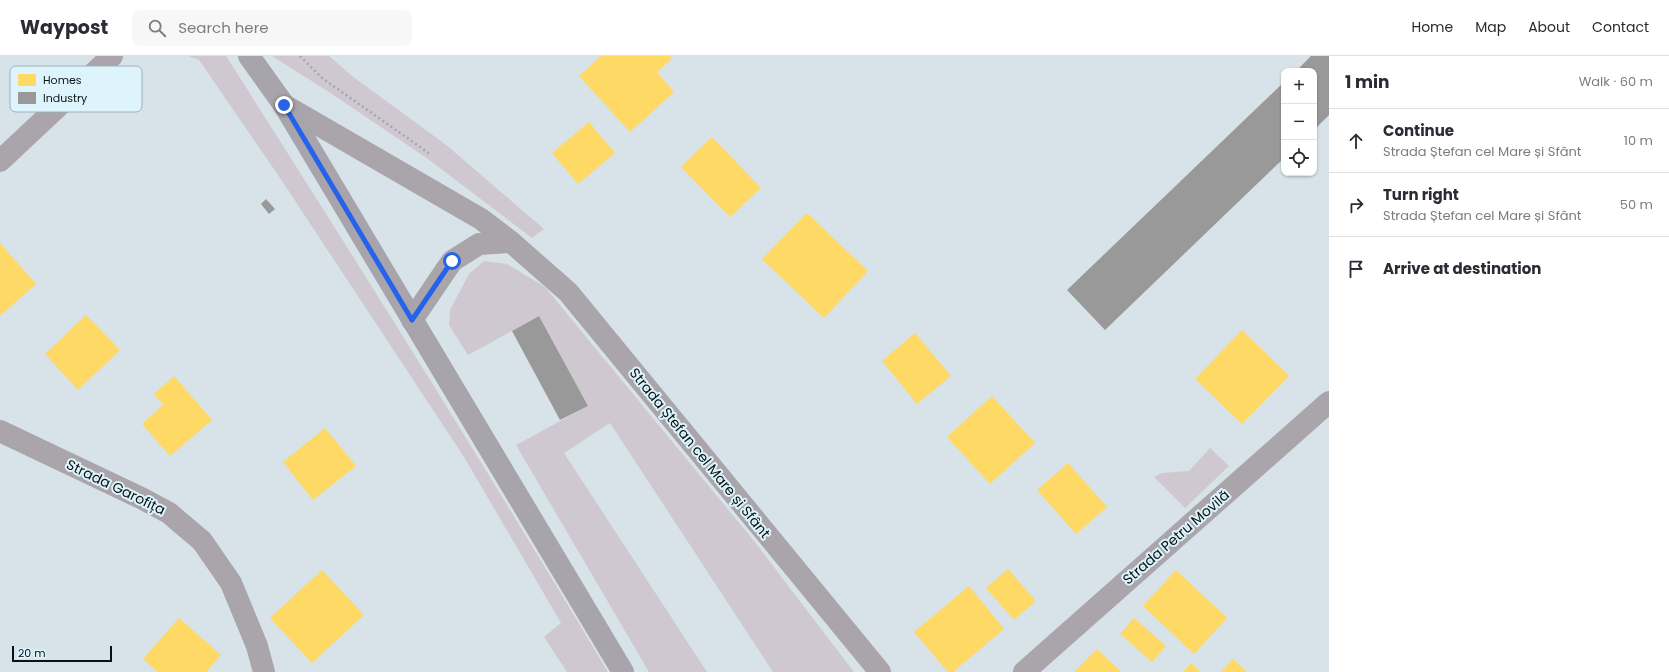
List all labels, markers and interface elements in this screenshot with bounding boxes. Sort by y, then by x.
search box [132,10,412,46]
text: Waypost [20,14,108,41]
icon: search [146,17,168,39]
text: Search here [178,17,269,38]
text: Home [1411,17,1453,37]
text: Map [1475,17,1506,37]
text: About [1528,17,1570,37]
text: Contact [1592,17,1649,37]
legend [10,66,142,112]
map controls [1281,68,1317,176]
button: + [1281,68,1317,104]
text: 1 min [1345,70,1389,94]
text: Homes [43,72,82,88]
text: Walk · 60 m [1579,72,1653,91]
text: Industry [43,90,88,106]
route end [275,96,293,114]
button: − [1281,104,1317,140]
text: Continue [1383,120,1454,141]
icon: ahead [1345,130,1367,152]
text: 10 m [1624,131,1653,150]
button: locate [1281,140,1317,176]
text: Strada Ștefan cel Mare și Sfânt [1383,142,1582,161]
text: Turn right [1383,184,1459,205]
icon: right [1345,194,1367,216]
text: 50 m [1620,195,1653,214]
text: Strada Ștefan cel Mare și Sfânt [1383,206,1582,225]
route start [443,252,461,270]
icon: arrive [1345,258,1367,280]
text: Arrive at destination [1383,258,1541,279]
street label: Strada Ștefan cel Mare și Sfânt [625,364,775,542]
street label: Strada Garofița [63,454,169,520]
street label: Strada Petru Movilă [1118,485,1234,589]
scale bar [12,644,112,663]
text: 20 m [18,645,46,661]

